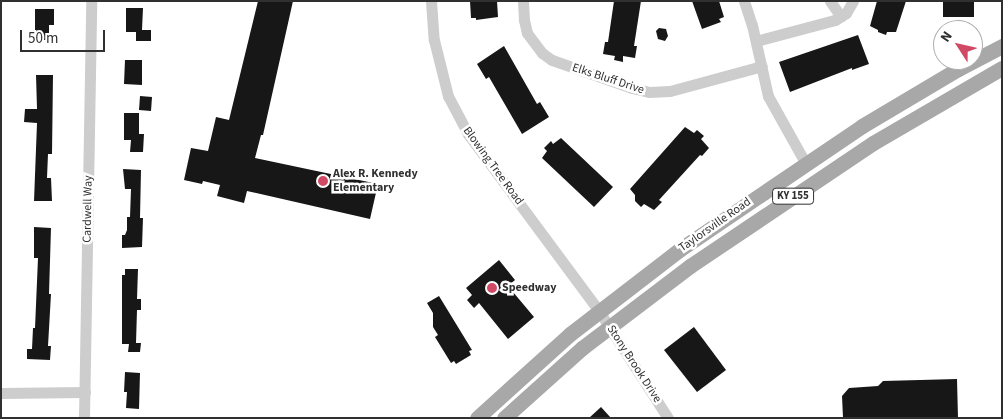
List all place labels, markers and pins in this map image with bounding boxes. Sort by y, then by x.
place label: Alex R. Kennedy Elementary [333,167,418,195]
marker: Alex R. Kennedy Elementary [317,175,329,187]
place label: Speedway [502,281,557,295]
marker: Speedway [486,282,498,294]

